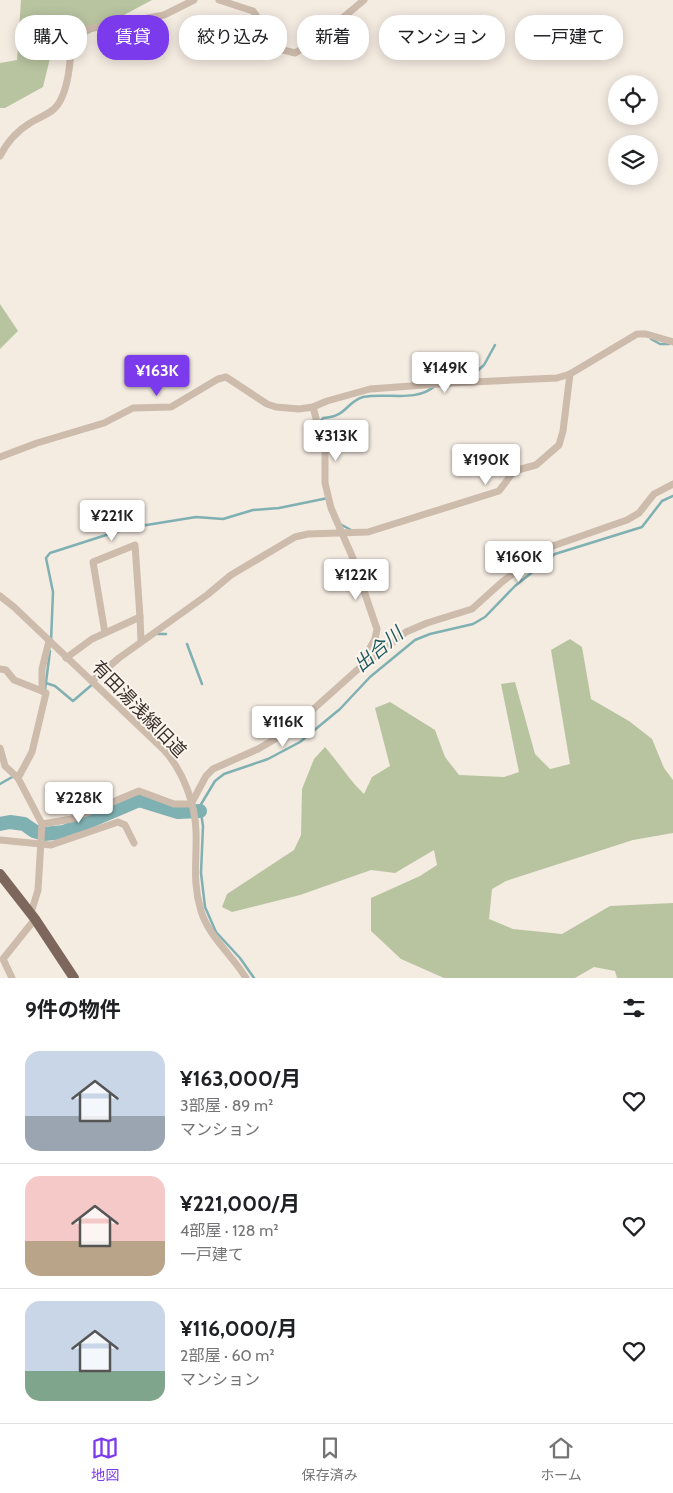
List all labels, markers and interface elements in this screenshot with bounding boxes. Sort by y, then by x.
chip: 購入 [15,15,87,60]
chip: 賃貸 [97,15,169,60]
chip: 絞り込み [179,15,287,60]
chip: 新着 [297,15,369,60]
chip: マンション [379,15,505,60]
chip: 一戸建て [515,15,623,60]
map controls [608,75,658,185]
button: locate [608,75,658,125]
button: layers [608,135,658,185]
pin: ¥149K [410,352,480,394]
pin: ¥163K [122,354,192,397]
text: ¥149K [423,358,467,377]
text: ¥163K [135,361,179,380]
pin: ¥313K [301,420,371,462]
text: ¥313K [315,426,357,445]
pin: ¥190K [451,444,521,486]
text: ¥190K [463,450,509,469]
pin: ¥221K [77,500,147,542]
text: ¥221K [91,506,133,525]
pin: ¥160K [484,540,554,583]
text: ¥160K [496,547,542,566]
pin: ¥122K [321,558,391,601]
text: ¥122K [335,565,377,584]
water label: 出合川 [349,621,409,677]
street label: 有田湯浅線旧道 [87,656,191,762]
pin: ¥116K [248,706,318,748]
text: ¥116K [263,712,303,731]
pin: ¥228K [44,782,114,824]
text: ¥228K [56,788,102,807]
icon: filters [620,994,648,1022]
text: 9件の物件 [25,997,121,1022]
text: ¥163,000/月 [180,1066,301,1091]
icon: home [65,1071,125,1131]
icon: heart [620,1087,648,1115]
text: 3部屋 · 89 m² [180,1096,273,1115]
text: マンション [180,1120,260,1139]
text: ¥221,000/月 [180,1191,300,1216]
icon: home [65,1196,125,1256]
icon: heart [620,1212,648,1240]
text: 4部屋 · 128 m² [180,1221,279,1240]
text: 一戸建て [180,1245,244,1264]
text: ¥116,000/月 [180,1316,297,1341]
icon: home [65,1321,125,1381]
icon: heart [620,1337,648,1365]
text: 2部屋 · 60 m² [180,1346,275,1365]
text: マンション [180,1370,260,1389]
tab: 地図 [91,1434,119,1484]
tab: 保存済み [302,1434,358,1484]
tab: ホーム [540,1434,582,1484]

